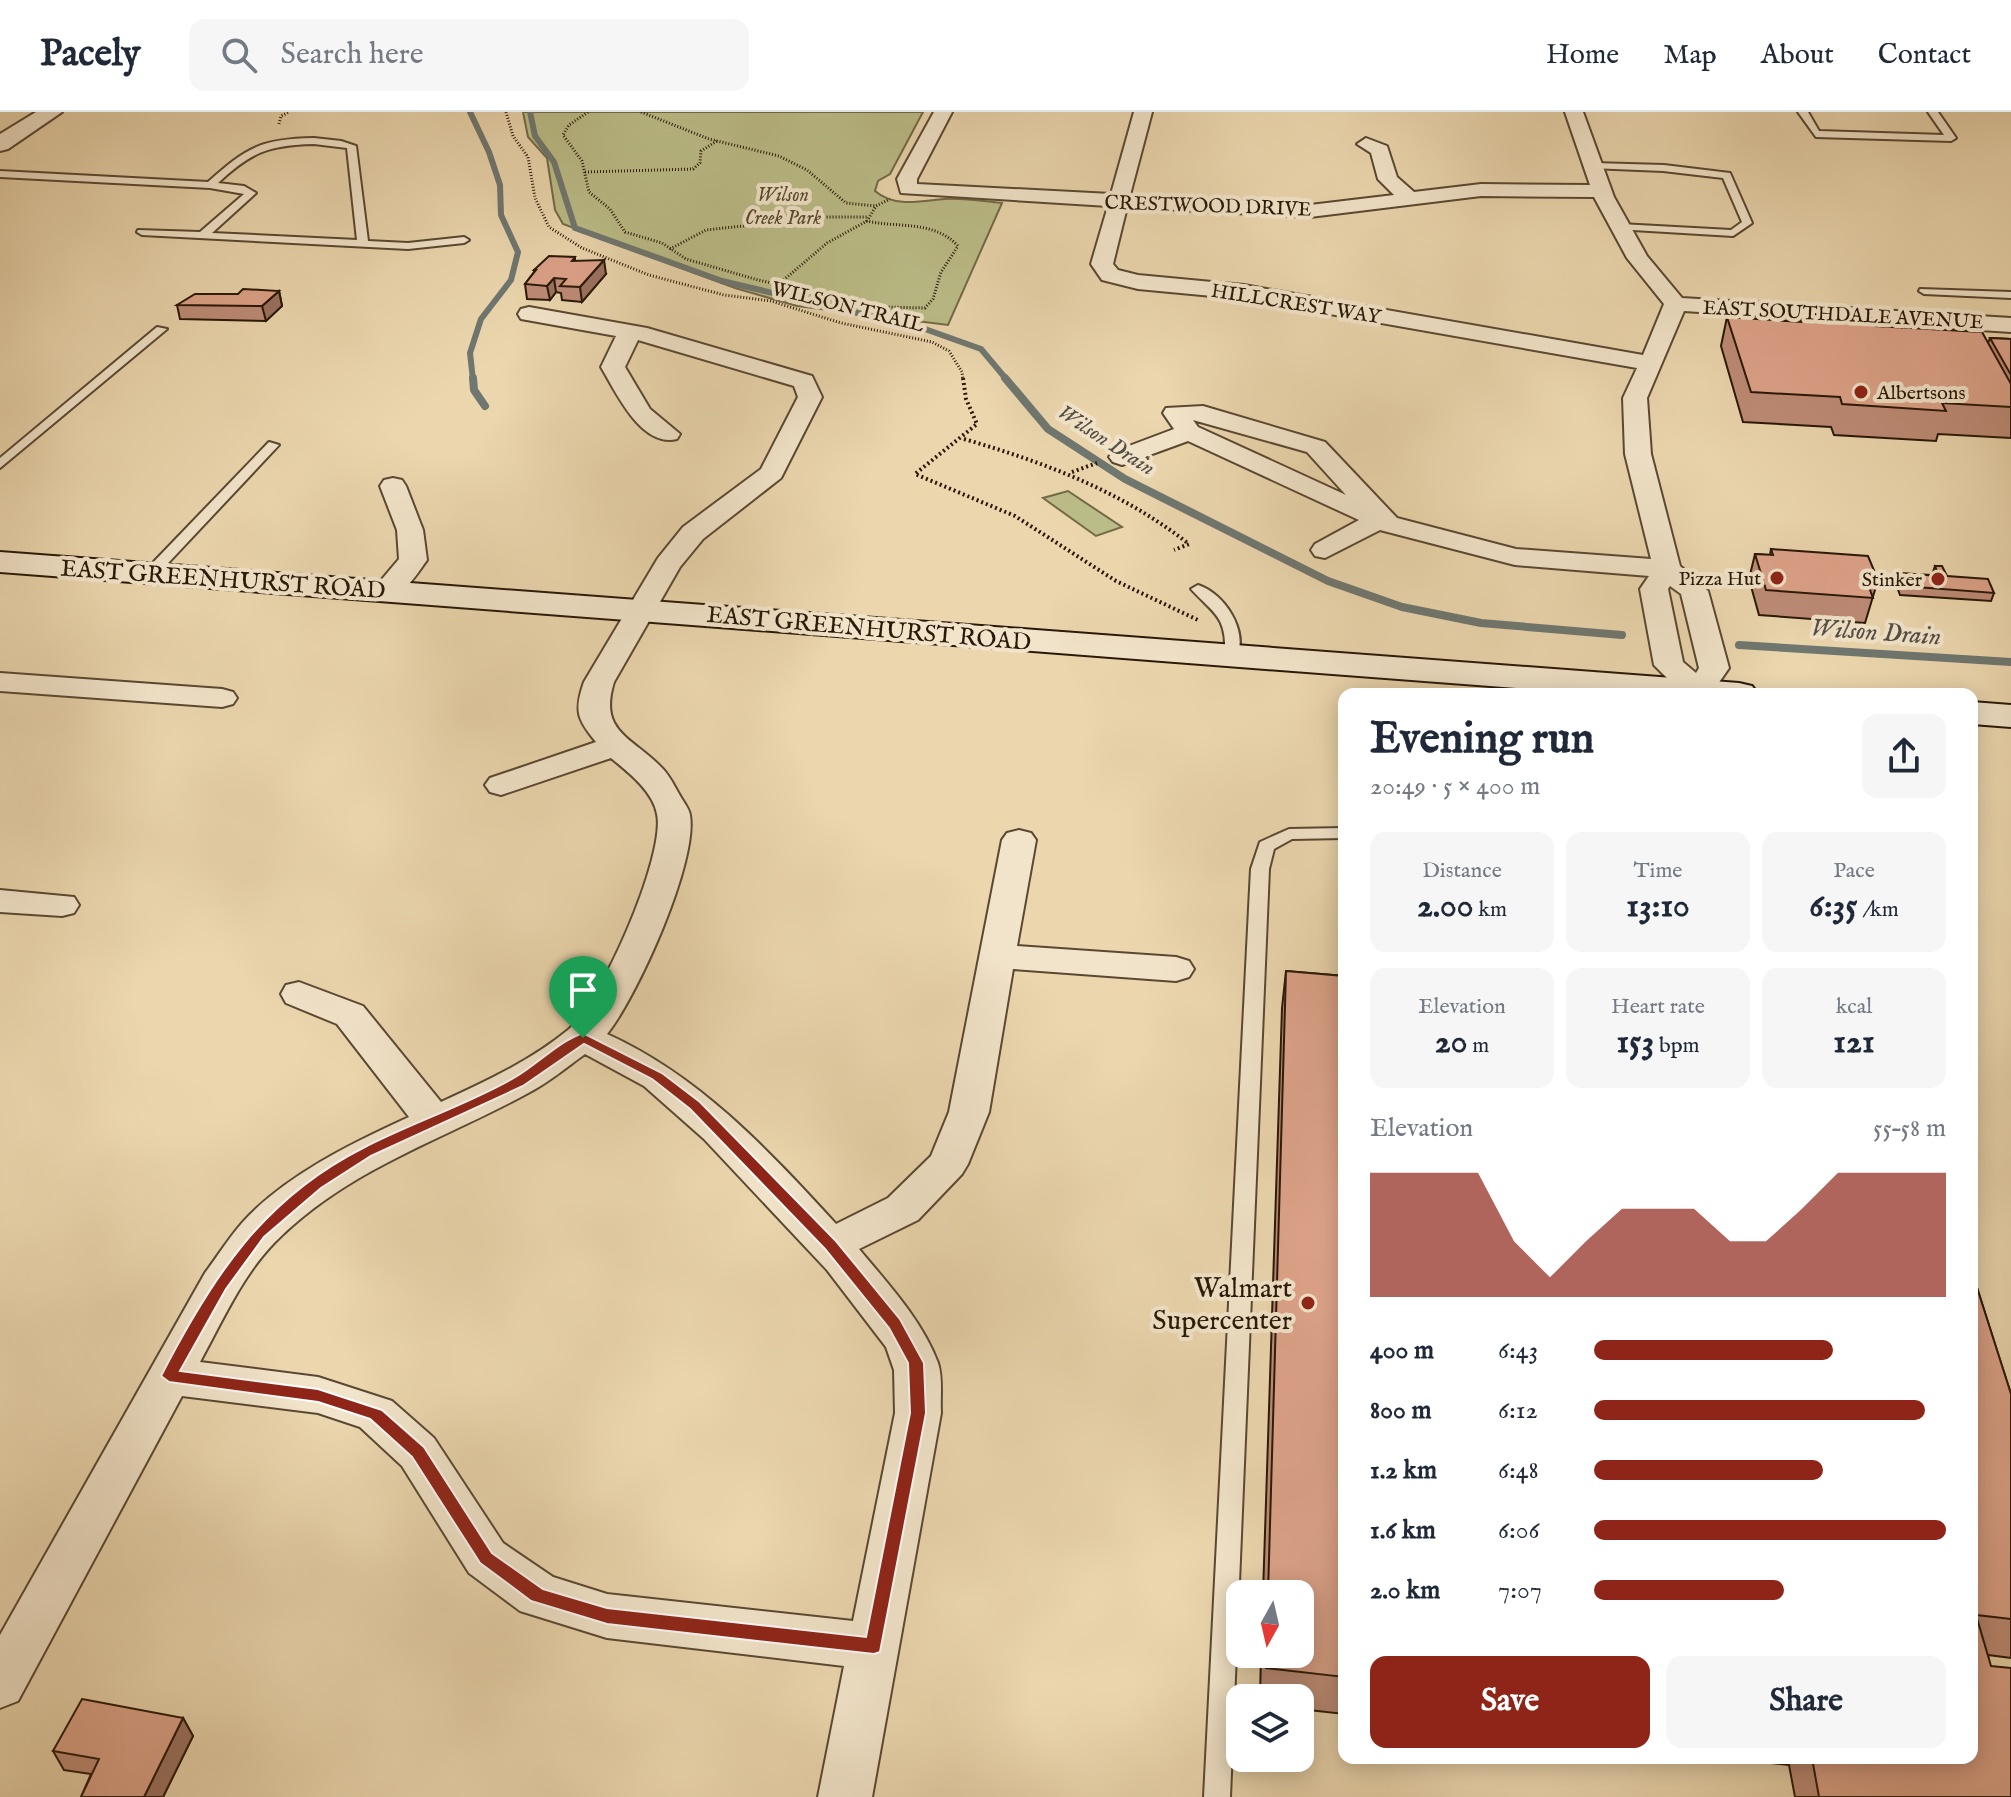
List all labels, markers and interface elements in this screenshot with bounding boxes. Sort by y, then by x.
search box [189,19,749,91]
text: Pacely [40,31,141,79]
icon: search [217,33,261,77]
text: Search here [281,36,424,74]
text: Home [1546,38,1619,73]
text: Map [1663,38,1717,73]
text: About [1761,38,1834,73]
text: Contact [1878,38,1971,73]
park label: Wilson Creek Park [745,183,821,231]
street label: CRESTWOOD DRIVE [1104,190,1312,223]
street label: WILSON TRAIL [769,276,927,339]
street label: HILLCREST WAY [1209,279,1384,330]
street label: EAST SOUTHDALE AVENUE [1702,296,1984,335]
place label: Albertsons [1876,381,1966,406]
marker: Albertsons [1852,383,1870,401]
water label: Wilson Drain [1052,399,1160,483]
street label: EAST GREENHURST ROAD [59,554,386,607]
place label: Pizza Hut [1678,567,1761,592]
place label: Stinker [1862,568,1923,593]
marker: Pizza Hut [1768,569,1786,587]
marker: Stinker [1929,570,1947,588]
street label: EAST GREENHURST ROAD [705,600,1032,659]
water label: Wilson Drain [1809,611,1942,654]
text: Evening run [1370,712,1594,768]
button: share [1862,714,1946,798]
text: 20:49 · 5 × 400 m [1370,770,1540,803]
text: Distance [1422,857,1502,885]
text: Time [1634,857,1682,885]
text: Pace [1833,857,1875,885]
text: 2.00 [1417,885,1474,928]
text: 13:10 [1626,885,1690,928]
text: 6:35 [1809,885,1858,928]
text: km [1474,896,1507,924]
text: /km [1858,896,1899,924]
pin [549,956,617,1038]
icon: arrive [561,968,605,1012]
text: Elevation [1418,993,1506,1021]
text: Heart rate [1611,993,1705,1021]
text: kcal [1836,993,1872,1021]
text: 20 [1435,1021,1467,1064]
text: 153 [1616,1021,1654,1064]
text: 121 [1833,1021,1875,1064]
text: m [1467,1032,1489,1060]
text: bpm [1654,1032,1700,1060]
text: Elevation [1370,1112,1473,1145]
text: 55–58 m [1873,1112,1946,1145]
place label: Walmart Supercenter [1152,1272,1292,1339]
marker: Walmart Supercenter [1299,1294,1317,1312]
text: 400 m [1370,1334,1434,1367]
text: 6:43 [1498,1334,1538,1367]
text: 800 m [1370,1394,1432,1427]
text: 6:12 [1498,1394,1538,1427]
text: 1.2 km [1370,1454,1437,1487]
text: 6:48 [1498,1454,1539,1487]
text: 1.6 km [1370,1514,1436,1547]
text: 6:06 [1498,1514,1540,1547]
text: 2.0 km [1370,1574,1440,1607]
text: 7:07 [1498,1574,1542,1607]
north arrow [1226,1580,1314,1668]
map controls [1226,1580,1314,1772]
button: Save [1370,1656,1650,1748]
button: Share [1666,1656,1946,1748]
button: layers [1226,1684,1314,1772]

